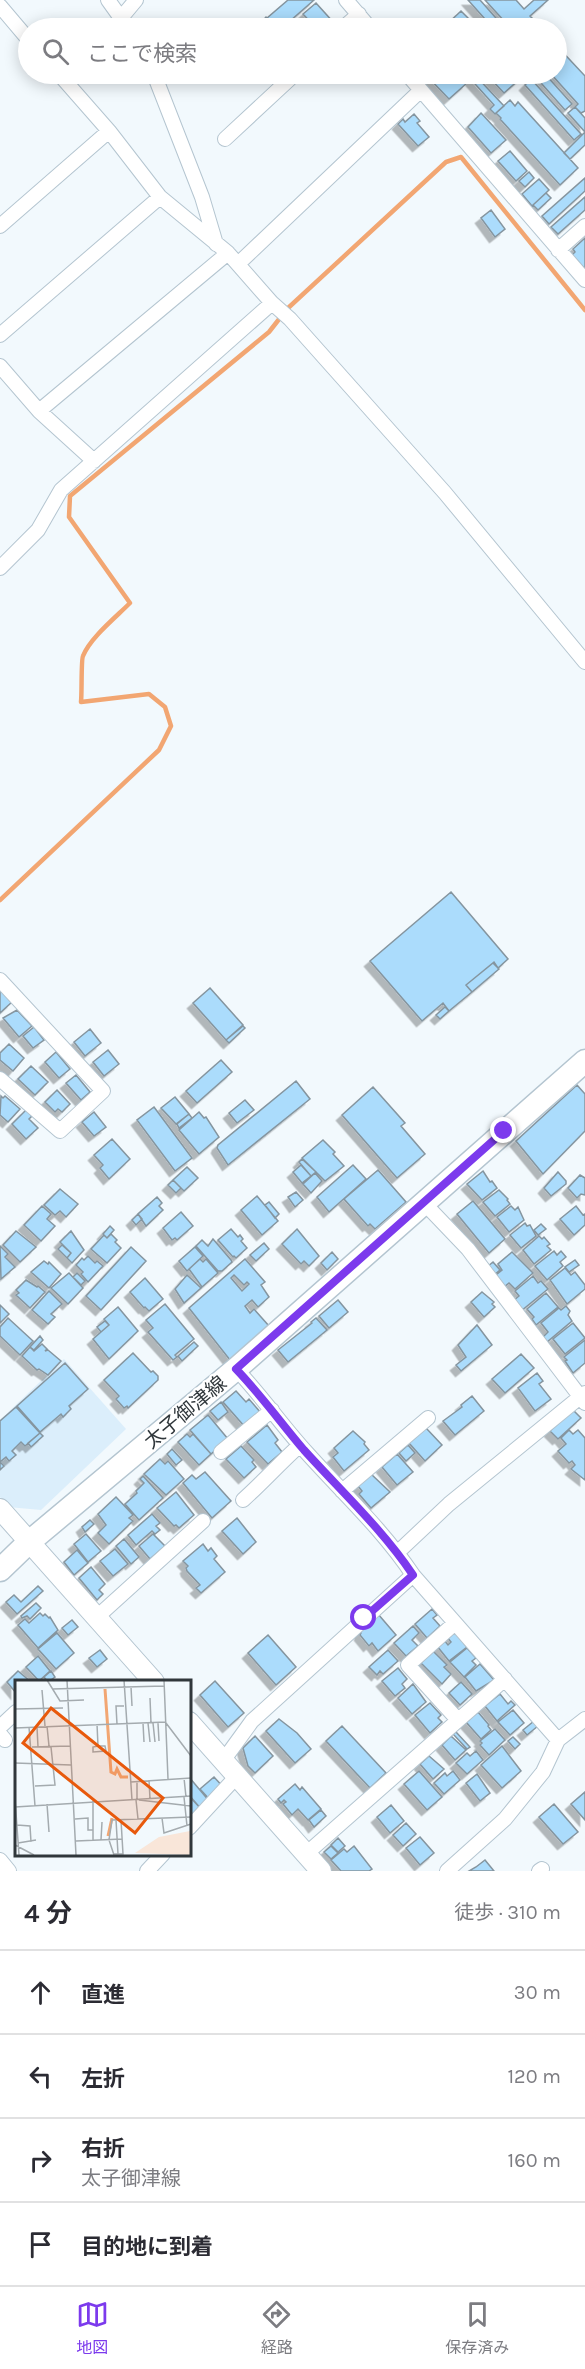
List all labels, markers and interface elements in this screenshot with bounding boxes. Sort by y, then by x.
search box [18,18,567,84]
icon: search [39,35,72,68]
text: ここで検索 [87,41,197,67]
route end [490,1117,516,1143]
street label: 太子御津線 [140,1371,231,1453]
route start [350,1604,376,1630]
inset map [15,1680,190,1856]
text: 4 分 [24,1898,72,1929]
text: 徒歩 · 310 m [454,1901,561,1924]
icon: ahead [24,1976,57,2009]
text: 30 m [514,1981,561,2004]
text: 直進 [81,1982,125,2008]
icon: left [24,2060,57,2093]
text: 120 m [507,2065,561,2088]
text: 左折 [81,2066,125,2092]
text: 右折 [81,2136,125,2162]
icon: right [24,2144,57,2177]
text: 160 m [508,2149,561,2172]
text: 太子御津線 [81,2167,181,2190]
icon: arrive [24,2228,57,2261]
text: 目的地に到着 [81,2234,213,2260]
tab: 地図 [76,2298,109,2358]
tab: 経路 [260,2298,293,2358]
tab: 保存済み [445,2298,509,2358]

